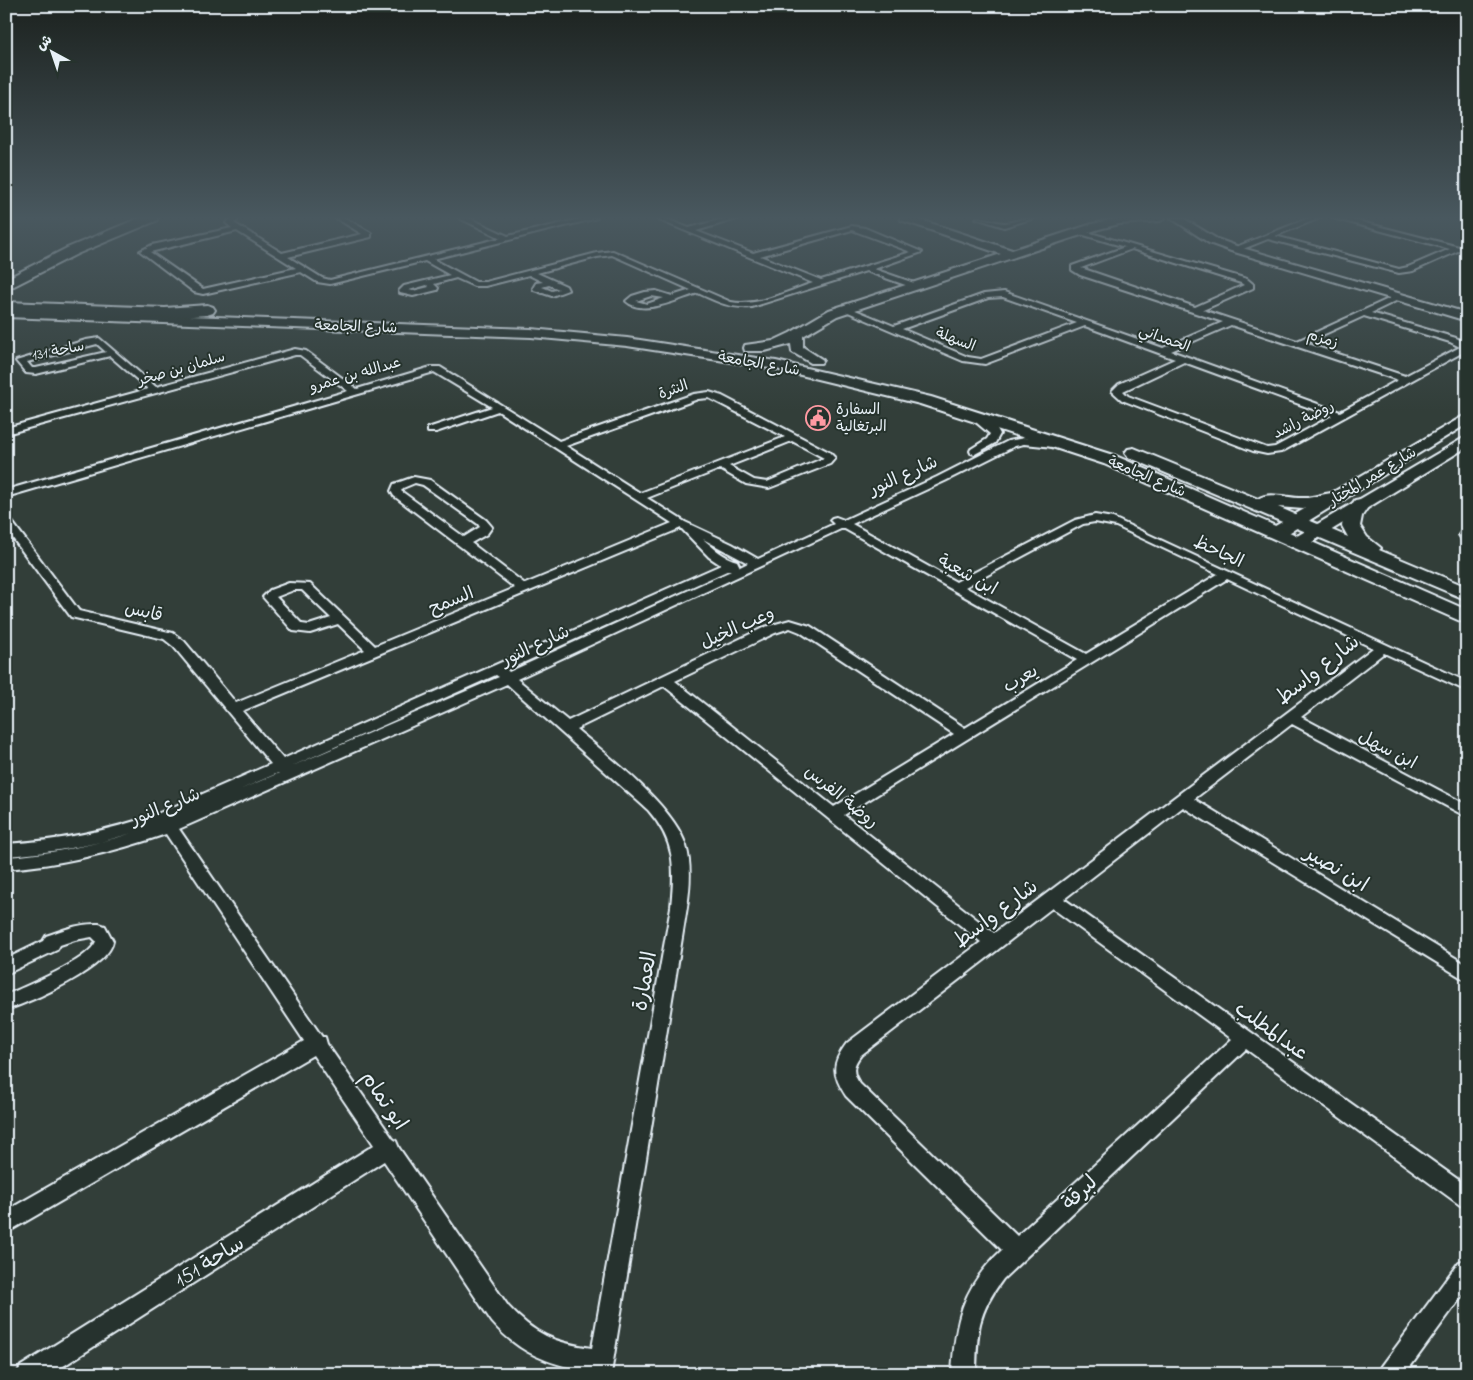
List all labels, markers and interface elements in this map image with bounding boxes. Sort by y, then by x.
north arrow [28,28,78,78]
text: ش [32,30,57,56]
street label: شارع الجامعة [314,315,398,339]
street label: الحمداني [1135,319,1193,359]
street label: السهلة [932,322,979,358]
street label: زمزم [1304,324,1341,354]
street label: ساحة 131 [30,335,86,367]
street label: سلمان بن صخر [133,346,228,393]
street label: شارع الجامعة [716,346,801,382]
street label: عبدالله بن عمرو [306,351,404,399]
street label: النثرة [655,375,691,405]
street label: روضة راشد [1269,395,1338,445]
place label: السفارة البرتغالية [836,399,887,438]
public building icon: السفارة البرتغالية [805,405,831,431]
street label: شارع عمر المختار [1323,442,1421,512]
street label: شارع النور [863,450,942,504]
street label: شارع الجامعة [1104,451,1189,503]
street label: الجاحظ [1189,530,1248,576]
street label: ابن شعبة [932,549,1002,603]
street label: السمح [425,581,478,623]
street label: قابس [122,596,165,630]
street label: وعب الخيل [697,601,779,657]
street label: شارع النور [495,620,574,675]
street label: شارع واسط [1270,628,1367,713]
street label: يعرب [998,659,1044,700]
street label: ابن سهل [1353,724,1421,777]
street label: روضة الفرس [798,759,883,836]
street label: شارع النور [125,782,205,834]
street label: ابن نصير [1296,838,1374,901]
street label: شارع واسط [947,873,1045,957]
street label: العمارة [626,949,666,1014]
street label: عبدالمطلب [1228,994,1314,1069]
street label: ابو تمام [352,1065,414,1137]
street label: لبرقة [1056,1169,1105,1218]
street label: ساحة 151 [169,1229,251,1296]

